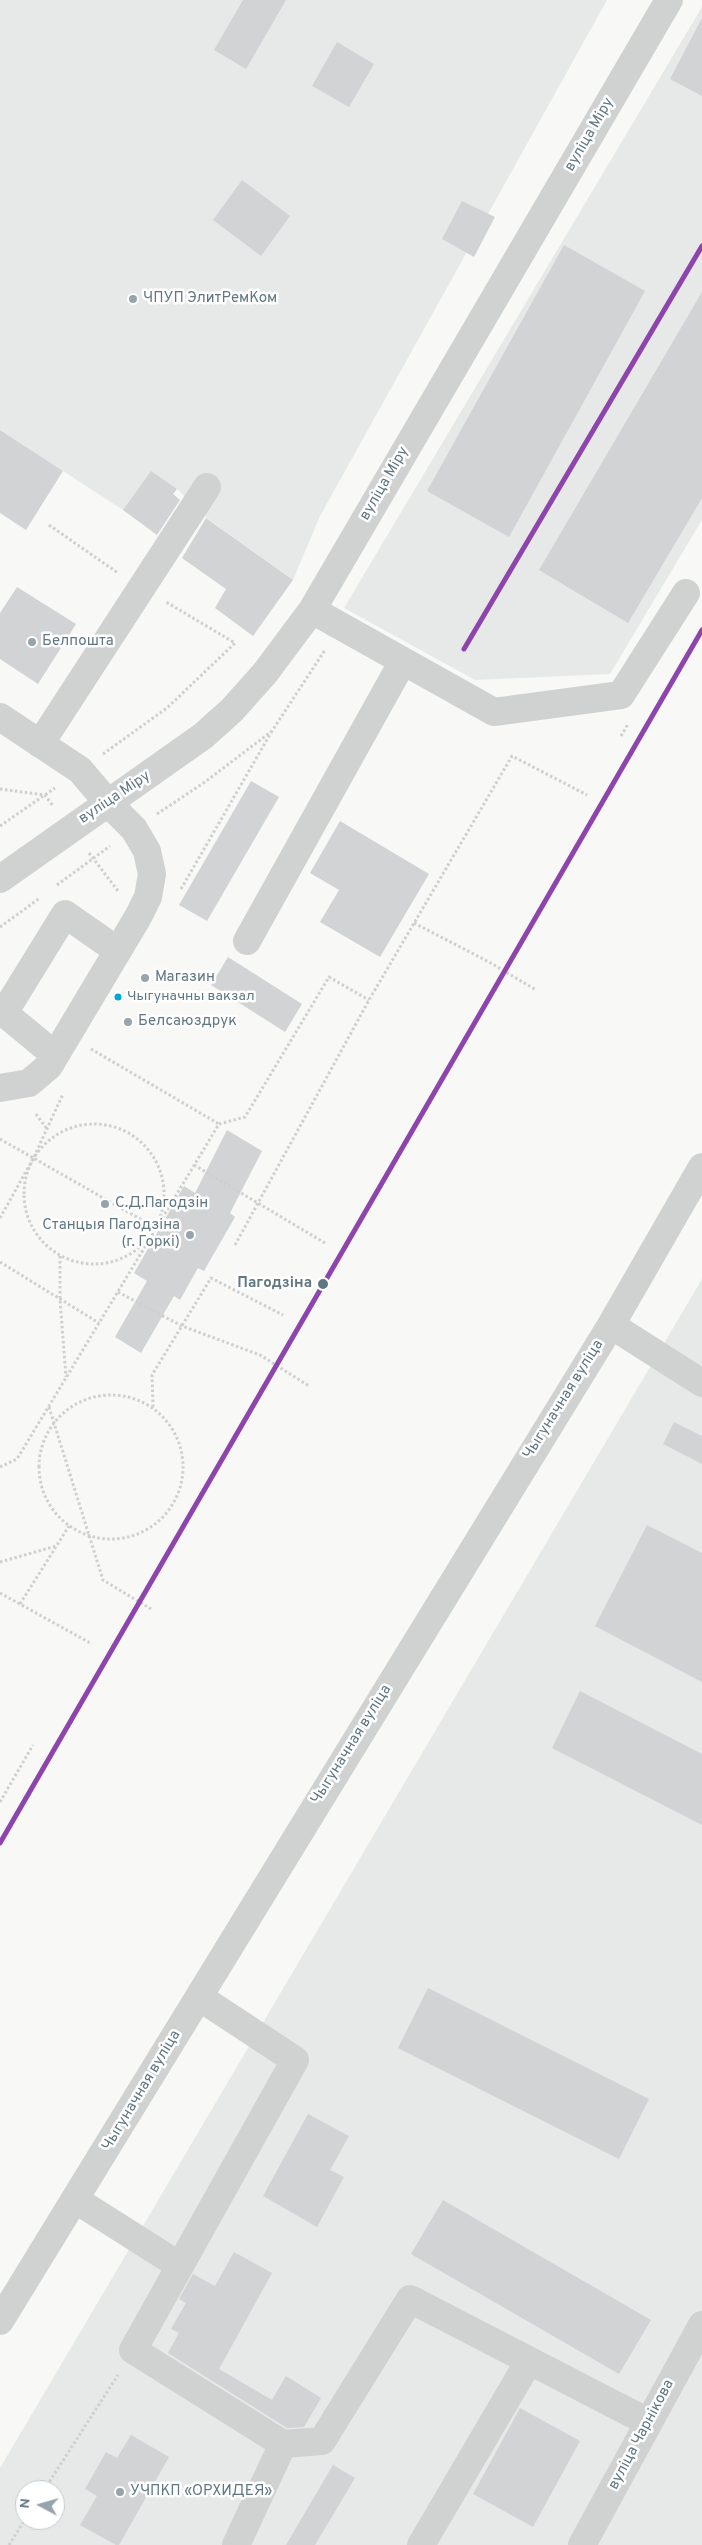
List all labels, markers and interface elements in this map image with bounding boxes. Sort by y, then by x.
street label: вуліца Міру [562,95,618,175]
place label: ЧПУП ЭлитРемКом [143,290,277,308]
marker: ЧПУП ЭлитРемКом [127,293,139,305]
street label: вуліца Міру [357,444,413,524]
place label: Белпошта [42,633,114,651]
marker: Белпошта [26,636,38,648]
street label: вуліца Міру [76,768,154,828]
place label: Магазин [155,969,215,987]
marker: Магазин [139,972,151,984]
place label: Чыгуначны вакзал [127,989,255,1005]
marker: Чыгуначны вакзал [113,992,123,1002]
place label: Белсаюздрук [138,1013,237,1031]
marker: Белсаюздрук [122,1016,134,1028]
place label: С.Д.Пагодзін [115,1195,208,1213]
marker: С.Д.Пагодзін [99,1198,111,1210]
place label: Станцыя Пагодзіна (г. Горкі) [42,1217,180,1252]
marker: Станцыя Пагодзіна (г. Горкі) [184,1229,196,1241]
place label: Пагодзіна [237,1275,312,1293]
marker: Пагодзіна [316,1277,330,1291]
street label: Чыгуначная вуліца [520,1337,608,1463]
street label: Чыгуначная вуліца [308,1682,396,1808]
street label: Чыгуначная вуліца [99,2027,185,2155]
street label: вуліца Чарнікова [605,2377,679,2493]
north arrow [15,2480,65,2530]
place label: УЧПКП «ОРХИДЕЯ» [130,2483,272,2501]
marker: УЧПКП «ОРХИДЕЯ» [114,2486,126,2498]
text: N [17,2498,35,2509]

